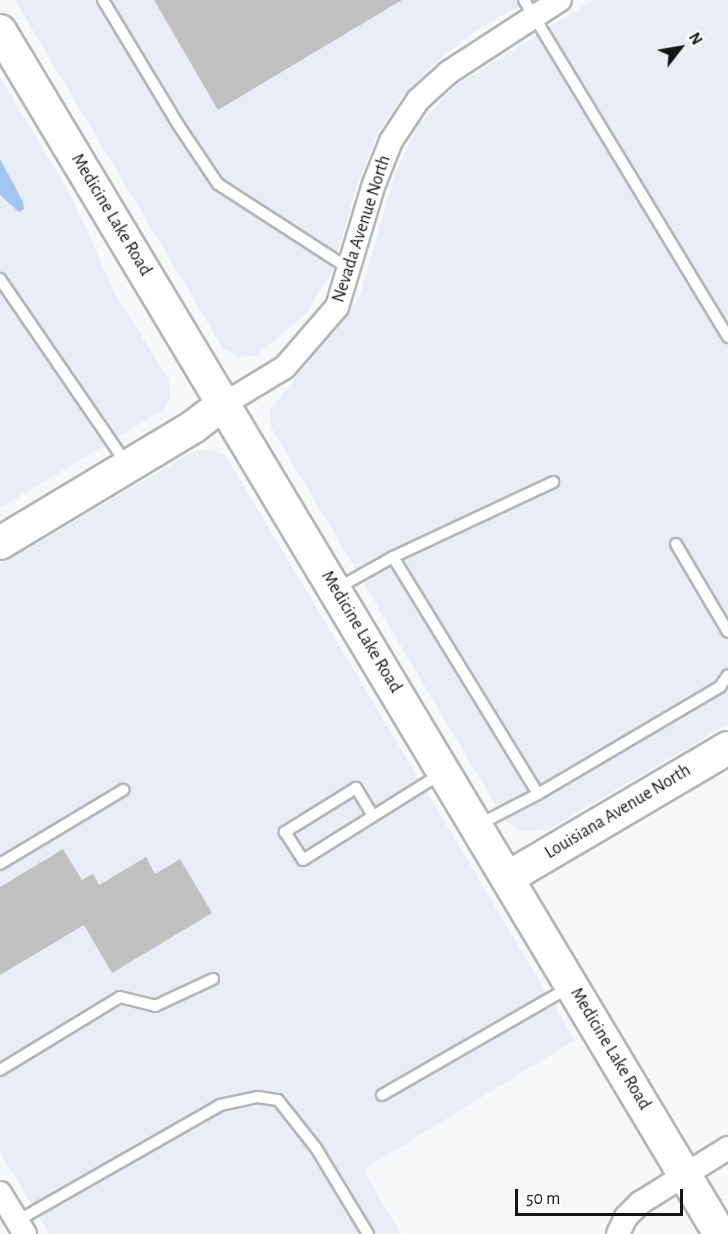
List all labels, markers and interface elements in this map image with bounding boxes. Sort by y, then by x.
north arrow [650,18,710,78]
text: N [686,30,705,48]
street label: Medicine Lake Road [66,150,156,280]
street label: Nevada Avenue North [328,153,396,305]
street label: Medicine Lake Road [316,567,406,697]
street label: Louisiana Avenue North [541,760,695,864]
street label: Medicine Lake Road [565,984,655,1114]
scale bar [518,1177,686,1215]
text: 50 m [526,1190,560,1208]

